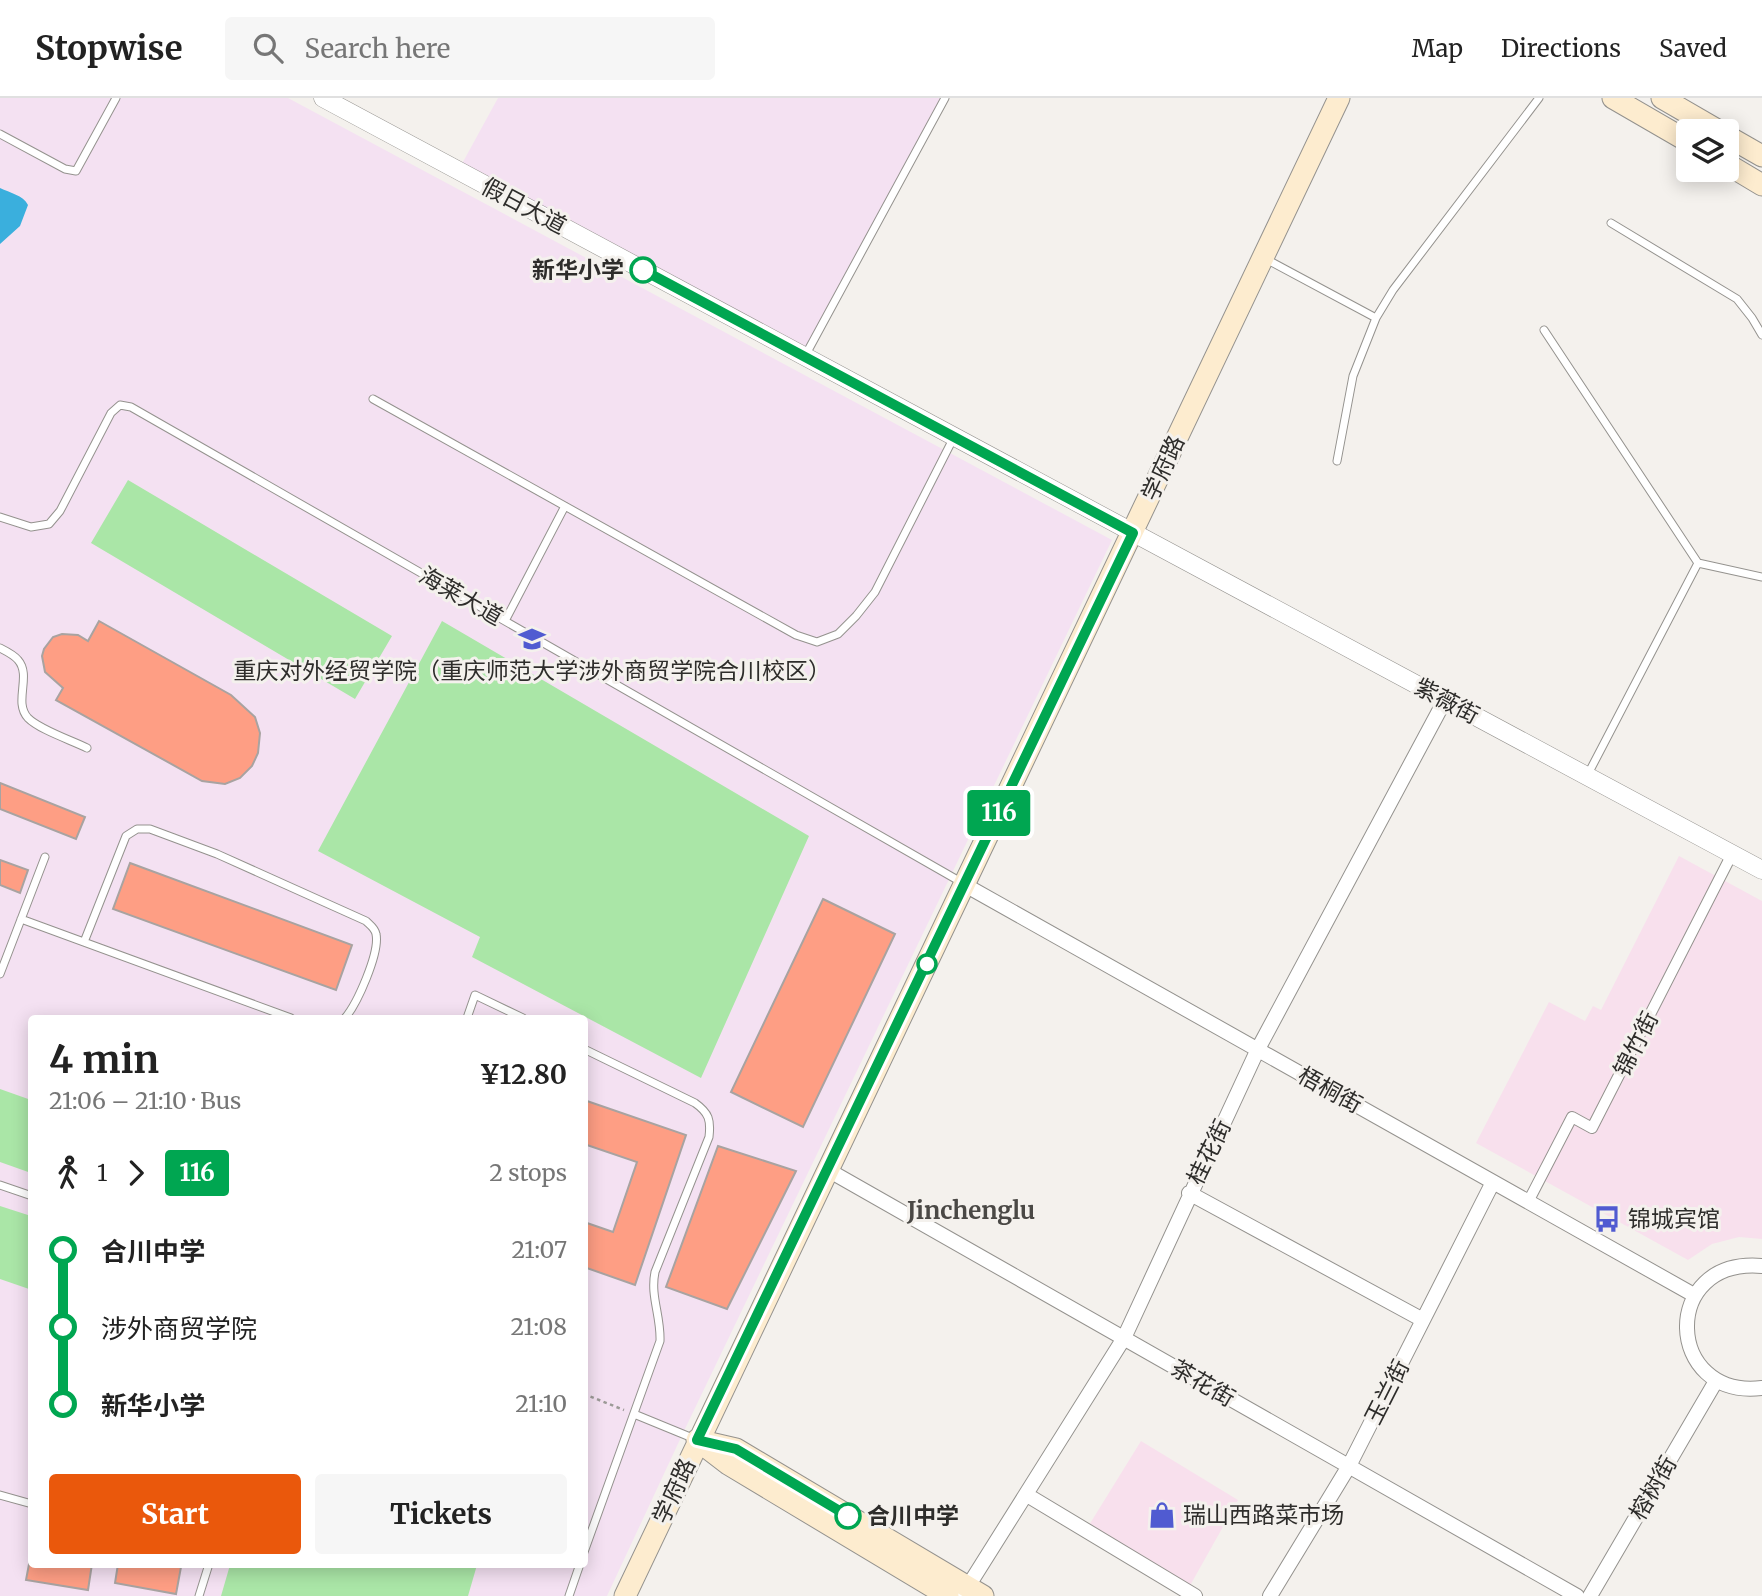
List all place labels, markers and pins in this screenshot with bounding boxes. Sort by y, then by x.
place label: 新华小学 [532,255,624,284]
marker: 新华小学 [630,257,656,283]
school or university icon: 重庆对外经贸学院（重庆师范大学涉外商贸学院合川校区） [517,624,547,654]
place label: 重庆对外经贸学院（重庆师范大学涉外商贸学院合川校区） [233,656,831,685]
unlabelled marker [917,954,937,974]
bus stop icon: 锦城宾馆 [1592,1204,1622,1234]
place label: 锦城宾馆 [1628,1204,1720,1233]
shop icon: 瑞山西路菜市场 [1147,1500,1177,1530]
place label: 瑞山西路菜市场 [1183,1500,1344,1529]
place label: 合川中学 [867,1501,959,1530]
marker: 合川中学 [835,1503,861,1529]

